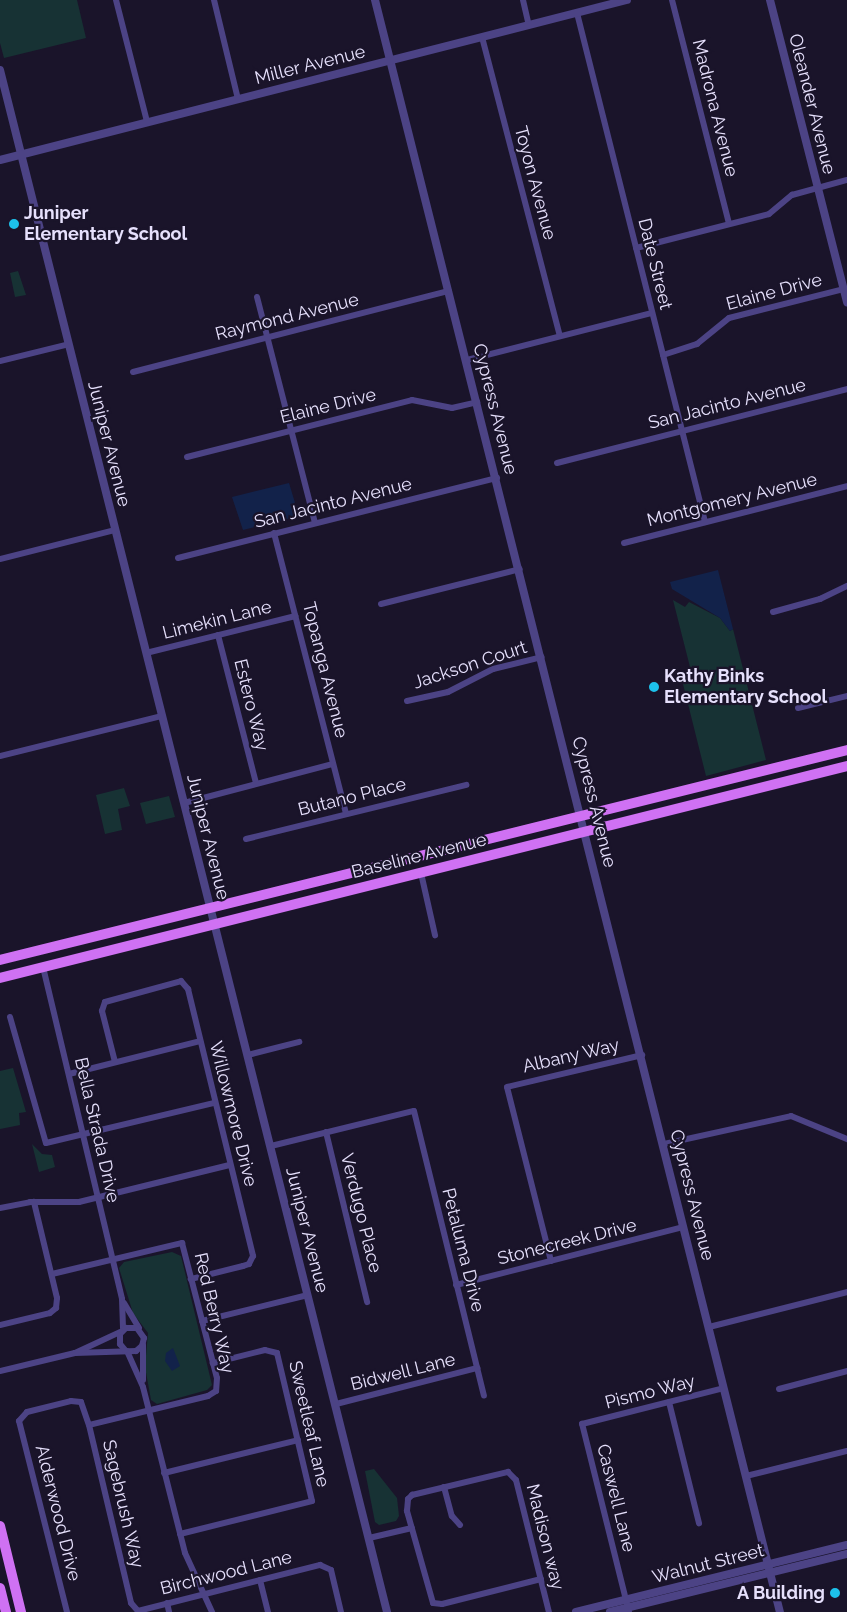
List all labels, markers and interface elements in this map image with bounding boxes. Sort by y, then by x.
street label: Oleander Avenue [784,31,840,177]
street label: Madrona Avenue [687,37,743,179]
street label: Miller Avenue [252,41,368,89]
street label: Toyon Avenue [509,123,561,243]
place label: Juniper Elementary School [24,203,188,245]
street label: Date Street [633,216,677,312]
marker: Juniper Elementary School [8,218,20,230]
street label: Elaine Drive [724,269,824,315]
street label: Raymond Avenue [213,289,361,345]
street label: Cypress Avenue [468,341,522,477]
street label: San Jacinto Avenue [645,374,809,434]
street label: Juniper Avenue [83,379,135,509]
street label: Elaine Drive [278,384,378,428]
street label: Montgomery Avenue [644,468,820,532]
street label: San Jacinto Avenue [251,473,415,533]
street label: Limekin Lane [160,596,274,644]
street label: Topanga Avenue [298,600,352,740]
street label: Jackson Court [410,636,530,694]
street label: Estero Way [229,657,273,753]
place label: Kathy Binks Elementary School [664,666,828,709]
marker: Kathy Binks Elementary School [648,681,660,693]
street label: Cypress Avenue [567,734,621,870]
street label: Juniper Avenue [182,772,234,902]
street label: Butano Place [296,773,408,821]
street label: Baseline Avenue [349,829,489,883]
street label: Albany Way [520,1034,622,1078]
street label: Willowmore Drive [205,1039,261,1189]
street label: Bella Strada Drive [70,1055,124,1205]
street label: Cypress Avenue [665,1127,719,1263]
street label: Verdugo Place [336,1151,386,1275]
street label: Juniper Avenue [281,1165,333,1295]
street label: Petaluma Drive [437,1186,489,1314]
street label: Stonecreek Drive [495,1214,639,1270]
street label: Red Berry Way [189,1250,239,1376]
street label: Bidwell Lane [348,1348,458,1396]
street label: Sweetleaf Lane [284,1359,334,1489]
street label: Pismo Way [602,1370,698,1414]
street label: Sagebrush Way [98,1438,148,1570]
street label: Caswell Lane [592,1441,640,1555]
street label: Alderwood Drive [31,1443,85,1583]
street label: Madison way [521,1482,569,1592]
street label: Walnut Street [650,1540,766,1588]
street label: Birchwood Lane [158,1546,294,1600]
place label: A Building [736,1582,825,1604]
marker: A Building [829,1587,841,1599]

